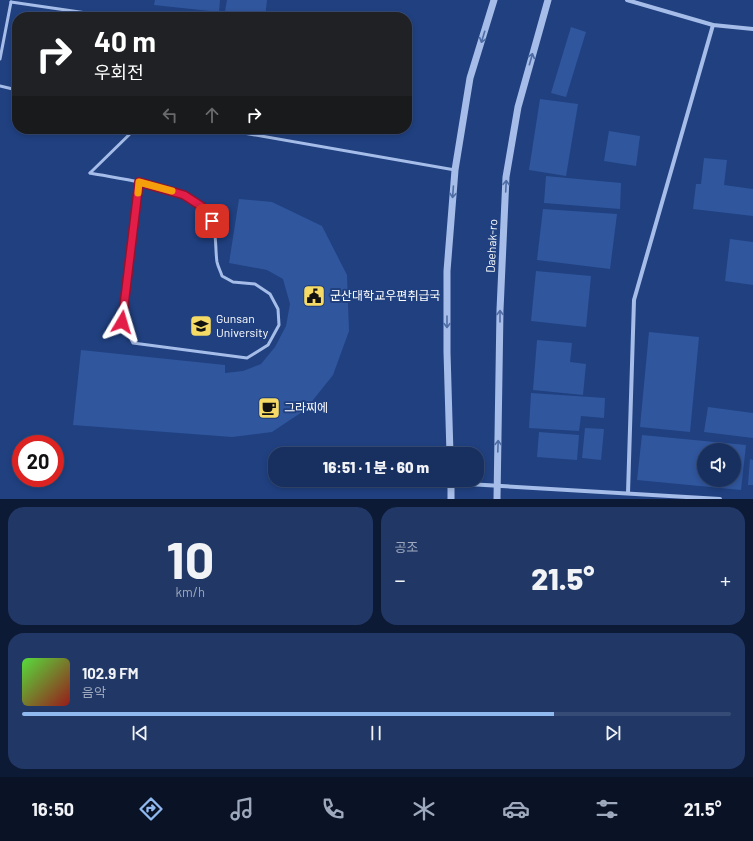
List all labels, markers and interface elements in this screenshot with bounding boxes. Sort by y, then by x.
text: 40 m [94,24,156,58]
icon: right [28,28,80,80]
one-way arrow [479,31,486,44]
one-way arrow [528,53,535,66]
text: 우회전 [94,61,144,83]
icon: left [159,104,181,126]
icon: ahead [201,104,223,126]
icon: right [243,104,265,126]
one-way arrow [502,180,510,193]
one-way arrow [449,185,456,198]
pin [195,204,229,238]
icon: arrive [201,210,223,232]
street label: Daehak-ro [483,219,499,273]
public building icon: 군산대학교우편취급국 [301,283,327,309]
place label: 군산대학교우편취급국 [330,288,440,302]
position arrow [101,301,143,343]
one-way arrow [496,310,504,323]
place label: Gunsan University [216,311,269,339]
school or university icon: Gunsan University [188,313,214,339]
one-way arrow [443,315,451,328]
cafe icon: 그라찌에 [256,395,282,421]
place label: 그라찌에 [284,400,328,414]
speed limit sign: 20 [12,435,64,487]
one-way arrow [494,440,502,453]
map controls [697,443,741,487]
button: sound [697,443,741,487]
text: 16:51 · 1 분 · 60 m [323,458,429,476]
text: 10 [166,527,214,589]
text: 공조 [395,539,418,555]
text: 21.5° [531,560,594,596]
text: − [395,566,406,592]
text: + [720,566,731,592]
text: km/h [176,584,205,600]
text: 102.9 FM [82,664,138,682]
text: 음악 [82,684,106,700]
icon: previous [129,722,151,744]
icon: pause [365,722,387,744]
icon: next [602,722,624,744]
icon: directions [137,795,165,823]
icon: music [228,795,256,823]
icon: phone [319,795,347,823]
icon: climate [410,795,438,823]
icon: car [502,795,530,823]
icon: filters [593,795,621,823]
text: 16:50 [32,798,74,820]
text: 21.5° [684,798,721,820]

